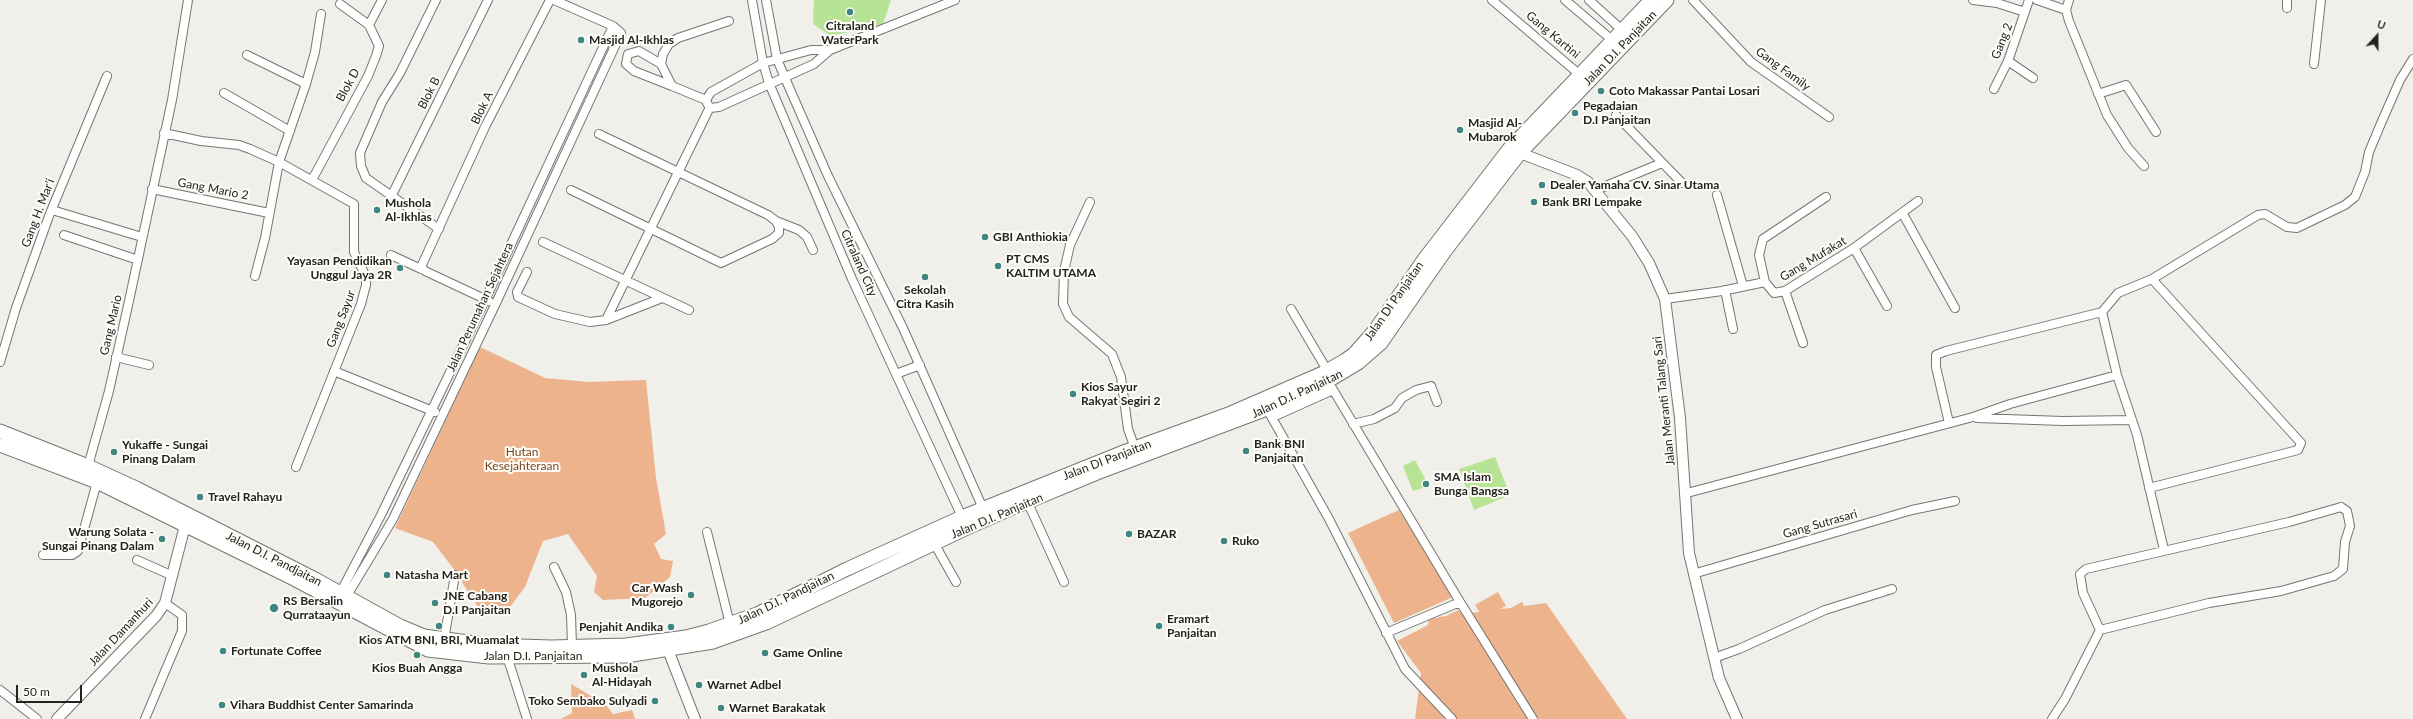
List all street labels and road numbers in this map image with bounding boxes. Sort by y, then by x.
street label: Gang Kartini [1523,8,1583,62]
street label: Jalan D.I. Panjaitan [1581,8,1659,88]
street label: Gang 2 [1988,21,2016,61]
street label: Gang Family [1753,44,1813,94]
street label: Blok D [333,66,363,104]
street label: Blok B [415,74,443,112]
street label: Blok A [468,89,496,127]
street label: Gang Mario 2 [176,175,250,203]
street label: Gang H. Mar'i [18,177,58,249]
street label: Citraland City [838,227,880,299]
street label: Gang Mufakat [1777,234,1849,284]
street label: Jalan Perumahan Sejahtera [444,240,516,374]
street label: Jalan DI Panjaitan [1361,259,1427,343]
street label: Gang Sayur [323,288,359,350]
street label: Gang Mario [97,293,125,357]
street label: Jalan Meranti Talang Sari [1650,336,1678,466]
street label: Jalan D.I. Panjaitan [1249,367,1345,421]
street label: Jalan DI Panjaitan [1061,437,1153,483]
street label: Jalan D.I. Panjaitan [949,490,1045,542]
street label: Gang Sutrasari [1781,507,1859,541]
street label: Jalan D.I. Pandjaitan [224,529,324,589]
street label: Jalan D.I. Pandjaitan [735,568,837,628]
street label: Jalan Damanhuri [86,595,156,669]
street label: Jalan D.I. Panjaitan [484,649,582,663]

